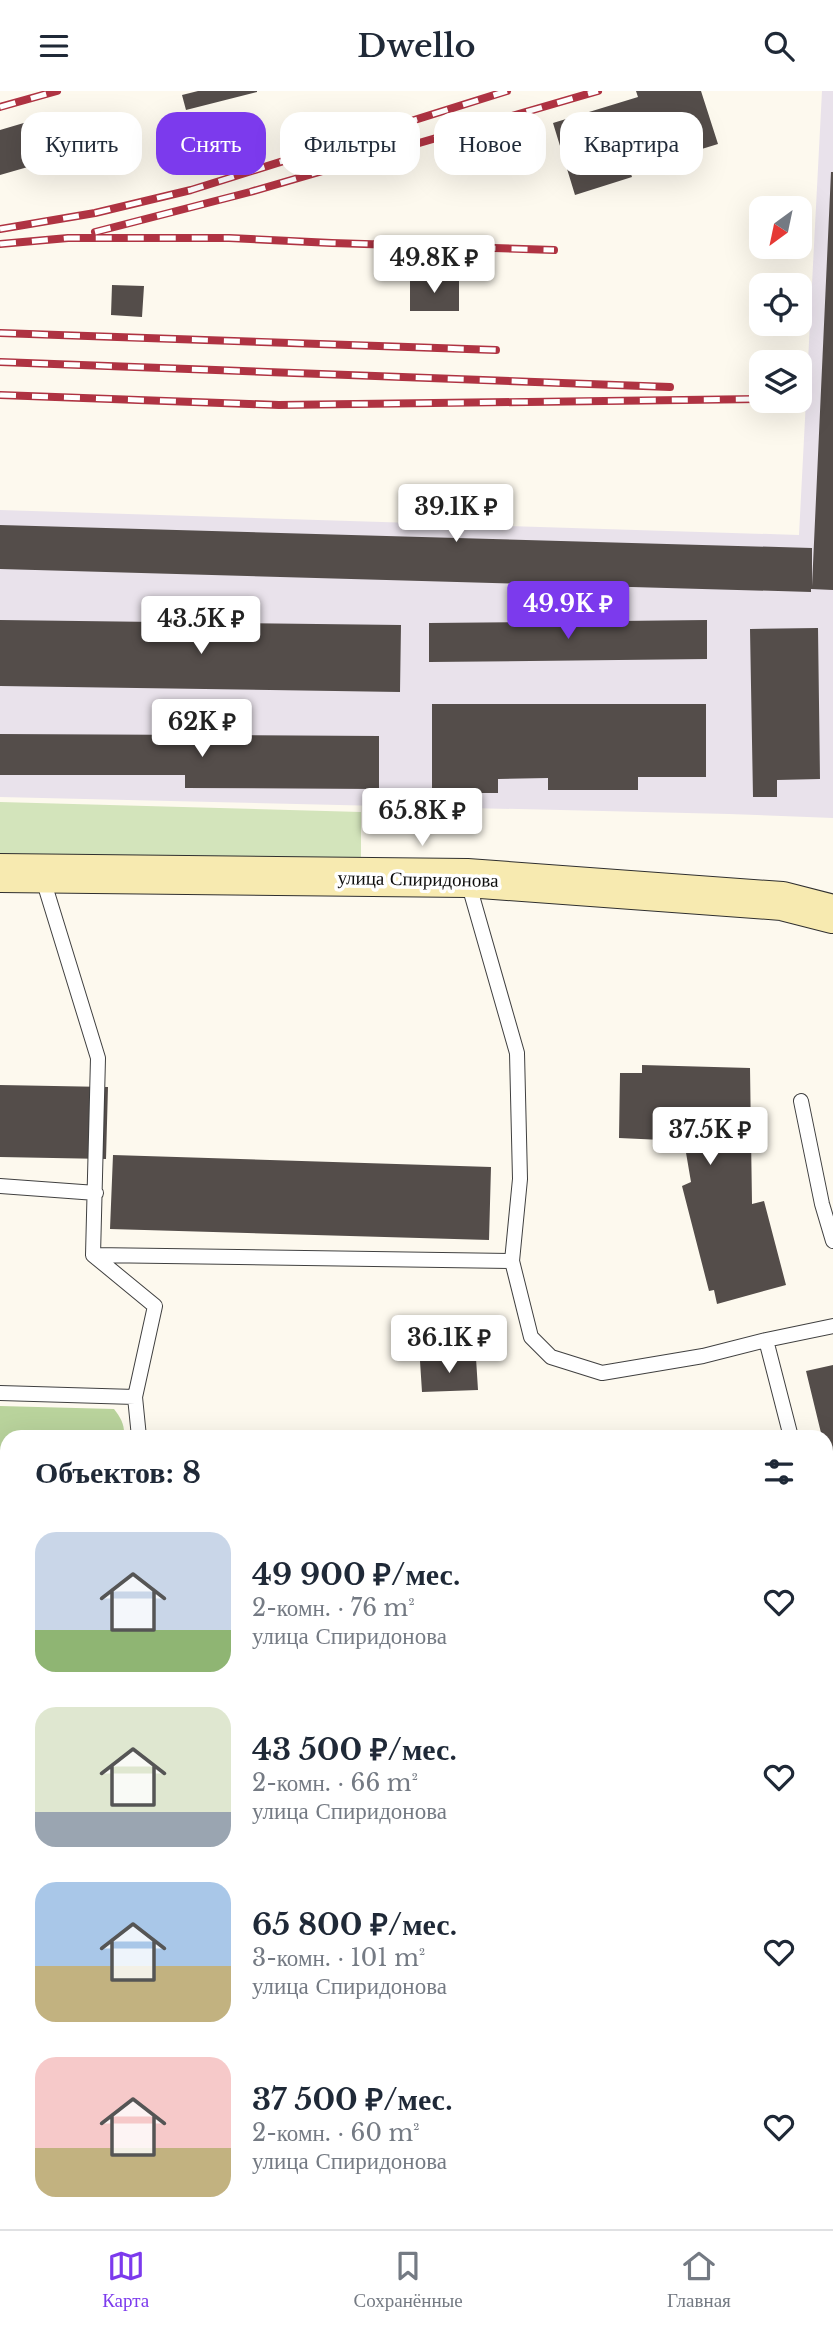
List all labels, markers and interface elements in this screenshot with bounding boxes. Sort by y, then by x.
text: Dwello [357,26,476,66]
icon: menu [35,27,73,65]
icon: search [760,27,798,65]
chip: Купить [21,112,142,175]
chip: Снять [156,112,266,175]
chip: Фильтры [280,112,420,175]
chip: Новое [434,112,546,175]
chip: Квартира [560,112,703,175]
north arrow [749,196,812,259]
map controls [749,196,812,413]
pin: 49.8K ₽ [369,235,499,295]
text: 49.8K ₽ [390,244,478,272]
button: locate [749,273,812,336]
button: layers [749,350,812,413]
pin: 39.1K ₽ [391,484,521,544]
text: 39.1K ₽ [414,493,498,521]
pin: 49.9K ₽ [503,581,633,641]
text: 49.9K ₽ [523,590,613,618]
pin: 43.5K ₽ [136,596,266,656]
text: 43.5K ₽ [157,605,245,633]
pin: 62K ₽ [153,699,251,759]
text: 62K ₽ [168,708,236,736]
pin: 65.8K ₽ [357,789,487,848]
text: 65.8K ₽ [378,797,466,825]
street label: улица Спиридонова [337,866,499,892]
pin: 37.5K ₽ [645,1107,775,1167]
text: 37.5K ₽ [669,1116,751,1144]
pin: 36.1K ₽ [384,1315,514,1375]
text: 36.1K ₽ [407,1324,491,1352]
icon: filters [760,1453,798,1491]
text: Объектов: 8 [35,1454,201,1491]
text: 49 900 ₽/мес. [252,1556,461,1593]
icon: home [91,1560,175,1644]
icon: heart [760,1583,798,1621]
text: 2-комн. · 76 m² [252,1594,415,1622]
text: улица Спиридонова [252,1622,447,1650]
text: 43 500 ₽/мес. [252,1731,457,1768]
icon: home [91,1735,175,1819]
icon: heart [760,1758,798,1796]
text: 2-комн. · 66 m² [252,1769,418,1797]
text: улица Спиридонова [252,1797,447,1825]
text: 65 800 ₽/мес. [252,1906,457,1943]
icon: home [91,1910,175,1994]
icon: heart [760,1933,798,1971]
text: 3-комн. · 101 m² [252,1944,425,1972]
text: улица Спиридонова [252,1972,447,2000]
text: 37 500 ₽/мес. [252,2081,453,2118]
icon: home [91,2085,175,2169]
icon: heart [760,2108,798,2146]
text: 2-комн. · 60 m² [252,2119,420,2147]
text: улица Спиридонова [252,2147,447,2175]
tab: Карта [102,2247,149,2312]
tab: Сохранённые [354,2247,463,2312]
tab: Главная [667,2247,731,2312]

